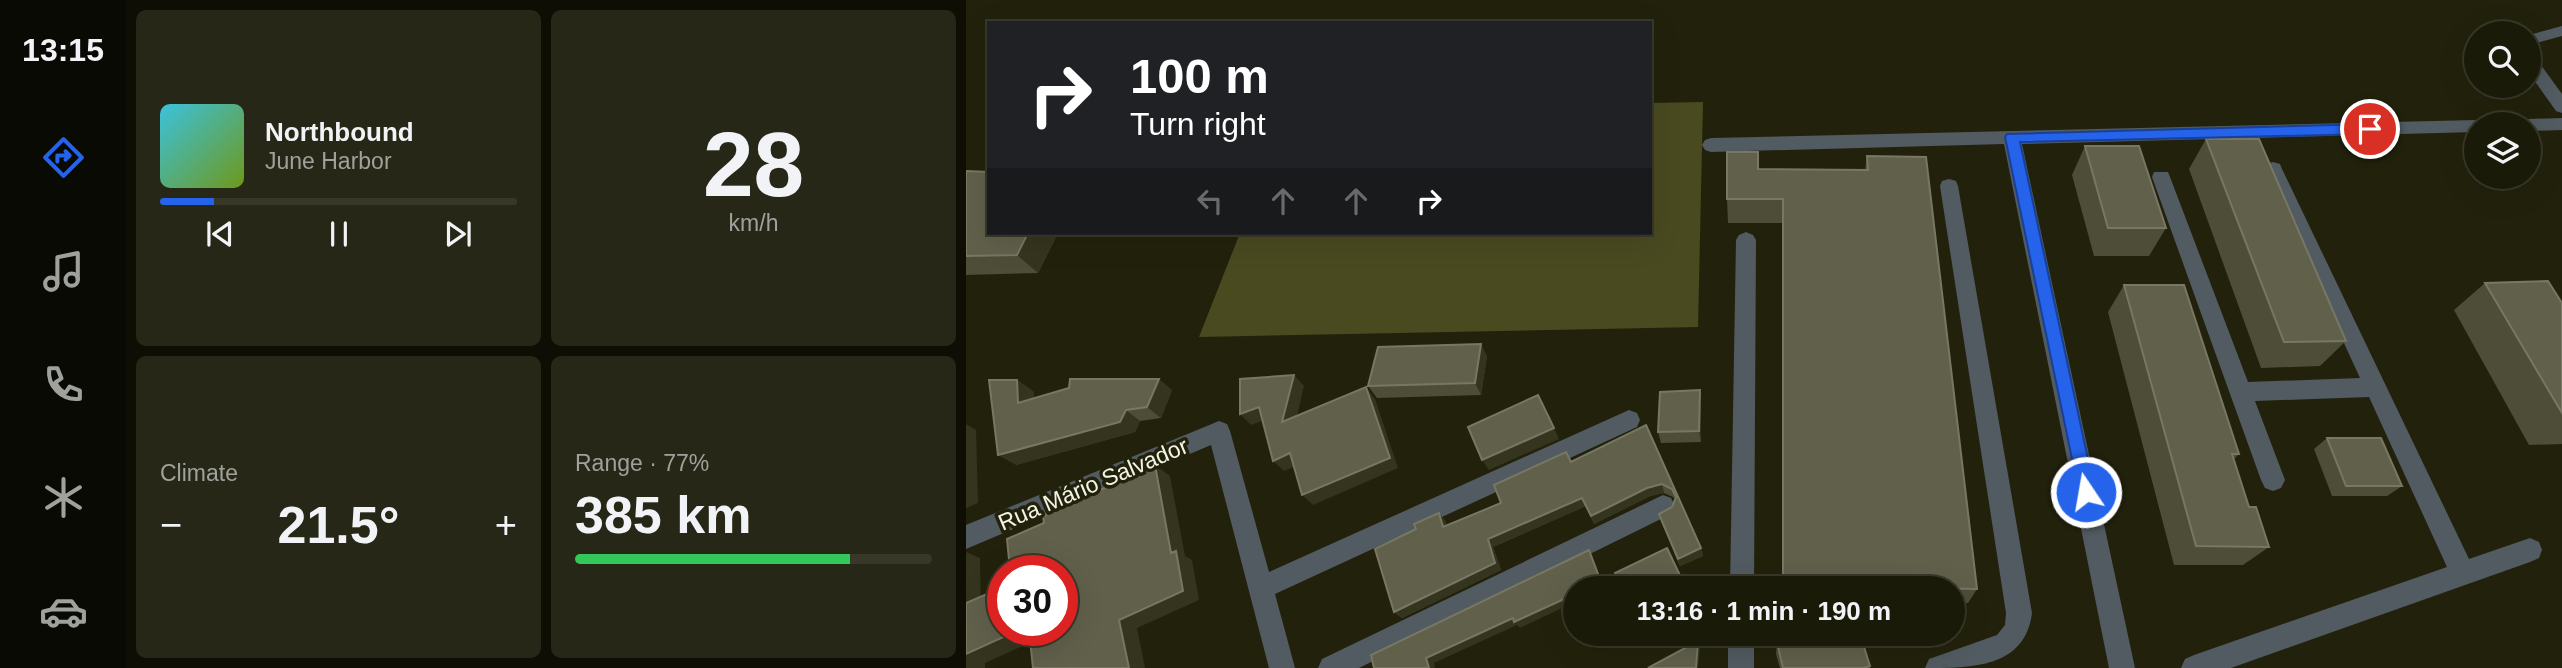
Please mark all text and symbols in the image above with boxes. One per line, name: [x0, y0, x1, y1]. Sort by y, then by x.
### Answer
map controls: [2464, 21, 2541, 189]
button: search: [2464, 21, 2541, 98]
text: 13:15: [22, 32, 104, 68]
icon: right: [1015, 49, 1106, 140]
text: 100 m: [1130, 49, 1269, 103]
pin: [2340, 99, 2400, 159]
text: Turn right: [1130, 106, 1266, 142]
icon: arrive: [2351, 110, 2389, 148]
button: layers: [2464, 112, 2541, 189]
text: 28: [703, 114, 804, 215]
text: Northbound: [265, 117, 414, 147]
icon: directions: [39, 133, 88, 182]
text: June Harbor: [265, 148, 392, 174]
icon: left: [1191, 182, 1229, 220]
icon: ahead: [1264, 182, 1302, 220]
icon: ahead: [1337, 182, 1375, 220]
icon: right: [1410, 182, 1448, 220]
text: km/h: [729, 210, 778, 236]
icon: previous: [201, 215, 239, 253]
icon: pause: [320, 215, 358, 253]
icon: next: [439, 215, 477, 253]
icon: music: [39, 247, 88, 296]
icon: phone: [39, 360, 88, 409]
street label: Rua Mário Salvador: [994, 432, 1192, 536]
text: Range · 77%: [575, 450, 709, 476]
position arrow: [2049, 455, 2123, 529]
text: Climate: [160, 460, 238, 486]
icon: climate: [39, 473, 88, 522]
text: 385 km: [575, 486, 751, 544]
text: 21.5°: [277, 496, 400, 554]
text: −: [160, 504, 182, 546]
text: +: [495, 504, 517, 546]
speed limit sign: 30: [987, 555, 1078, 646]
icon: car: [39, 587, 88, 636]
text: 13:16 · 1 min · 190 m: [1637, 596, 1891, 626]

